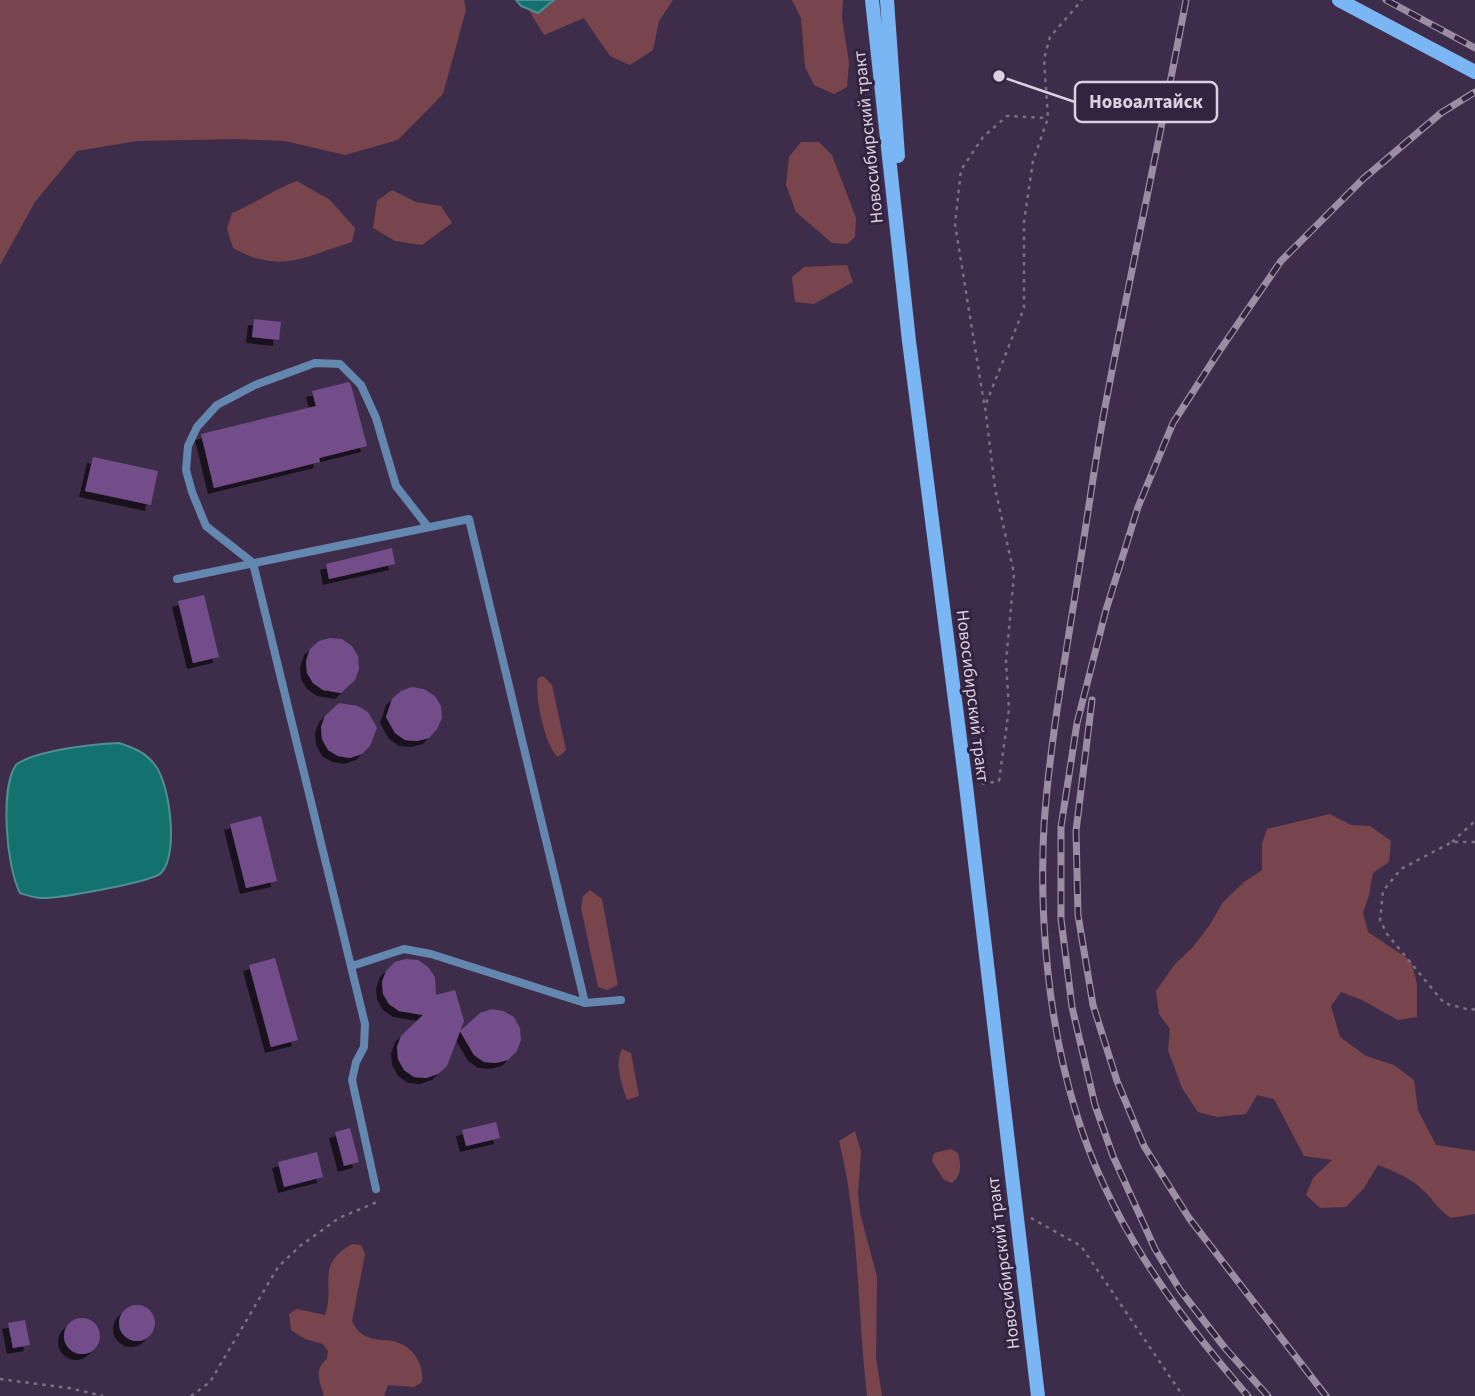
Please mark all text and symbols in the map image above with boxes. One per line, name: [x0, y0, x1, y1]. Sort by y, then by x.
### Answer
street label: Новосибирский тракт: [847, 49, 890, 225]
callout: Новоалтайск: [1075, 82, 1217, 122]
text: Новоалтайск: [1089, 89, 1204, 116]
street label: Новосибирский тракт: [950, 608, 995, 784]
street label: Новосибирский тракт: [981, 1175, 1026, 1351]

